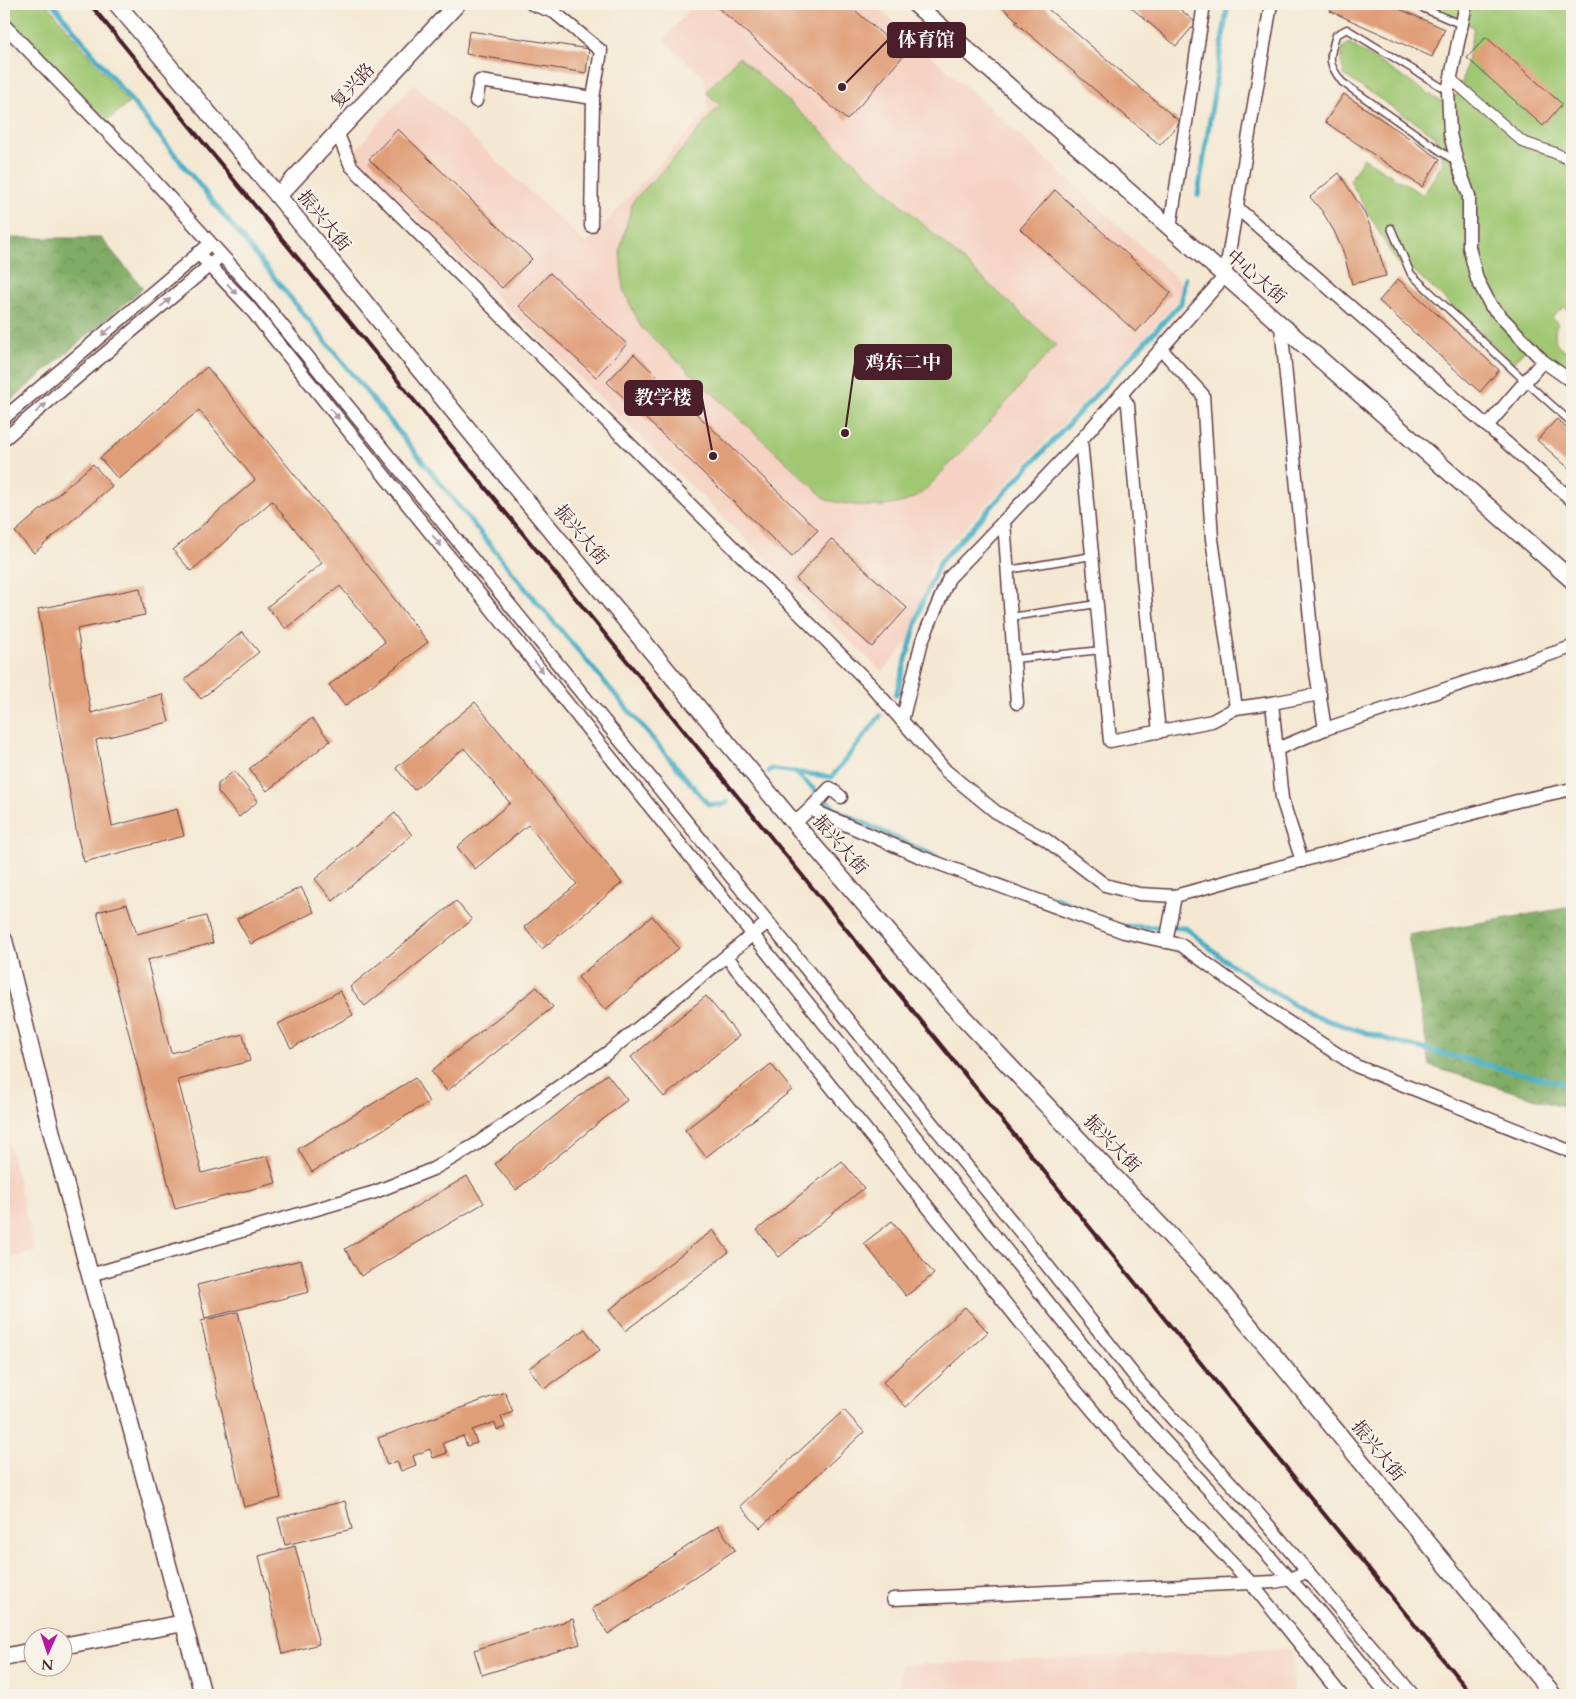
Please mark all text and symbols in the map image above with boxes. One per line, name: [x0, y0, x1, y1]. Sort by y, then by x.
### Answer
callout: 体育馆: [888, 23, 965, 57]
text: 体育馆: [897, 27, 955, 53]
street label: 复兴路: [325, 58, 381, 114]
street label: 振兴大街: [292, 185, 356, 257]
street label: 中心大街: [1221, 244, 1291, 310]
one-way arrow: [226, 282, 238, 294]
one-way arrow: [159, 298, 171, 309]
one-way arrow: [101, 325, 113, 336]
callout: 鸡东二中: [855, 345, 951, 379]
text: 鸡东二中: [865, 350, 941, 376]
callout: 教学楼: [625, 381, 702, 415]
text: 教学楼: [634, 385, 692, 411]
one-way arrow: [34, 402, 47, 413]
one-way arrow: [330, 407, 341, 420]
street label: 振兴大街: [548, 499, 614, 571]
one-way arrow: [432, 534, 443, 547]
one-way arrow: [533, 660, 544, 673]
street label: 振兴大街: [807, 810, 873, 880]
street label: 振兴大街: [1078, 1109, 1146, 1179]
street label: 振兴大街: [1346, 1415, 1410, 1487]
north arrow: [22, 1626, 72, 1676]
text: N: [41, 1655, 54, 1674]

